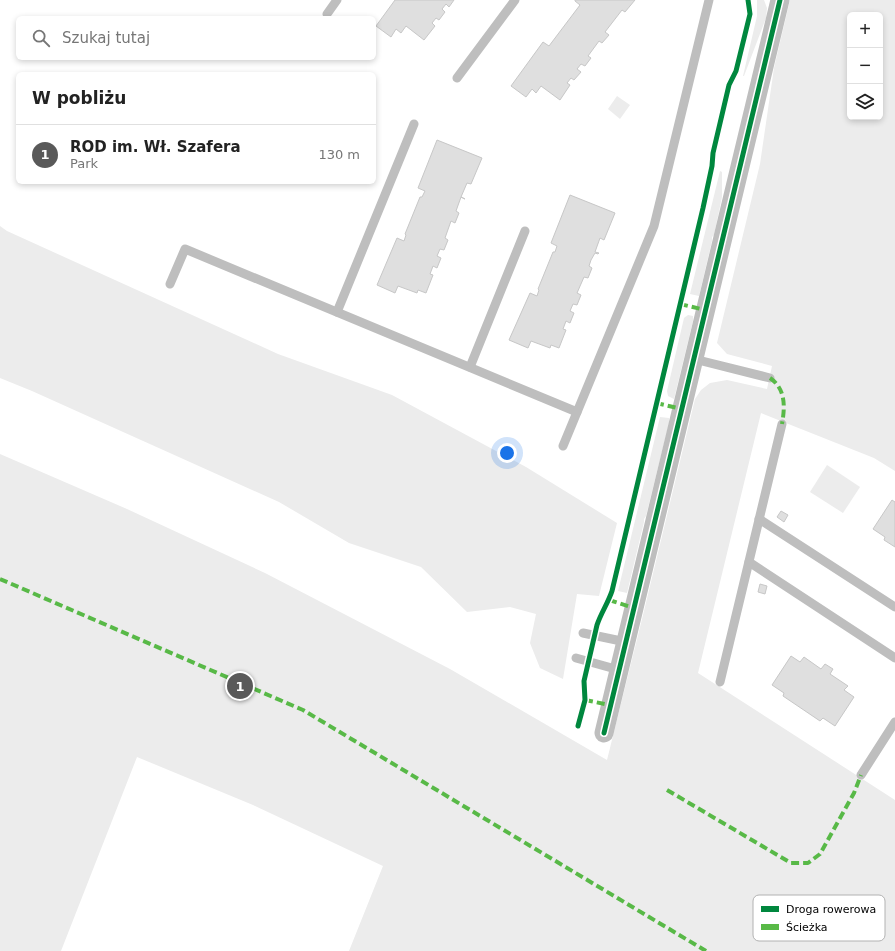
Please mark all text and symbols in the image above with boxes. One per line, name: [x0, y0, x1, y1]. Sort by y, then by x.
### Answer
map controls: [847, 12, 883, 120]
button: +: [847, 12, 883, 48]
search box: [16, 16, 376, 60]
icon: search: [30, 27, 52, 49]
text: Szukaj tutaj: [62, 29, 150, 47]
button: −: [847, 48, 883, 84]
button: layers: [847, 84, 883, 120]
text: W pobliżu: [32, 88, 126, 108]
text: ROD im. Wł. Szafera: [70, 138, 241, 156]
text: 1: [40, 147, 50, 162]
text: 130 m: [318, 147, 360, 162]
text: Park: [70, 156, 98, 171]
your location: [497, 443, 517, 463]
pin: 1: [227, 671, 253, 701]
legend: [753, 895, 885, 941]
text: Droga rowerowa: [786, 903, 876, 916]
text: Ścieżka: [786, 921, 828, 934]

